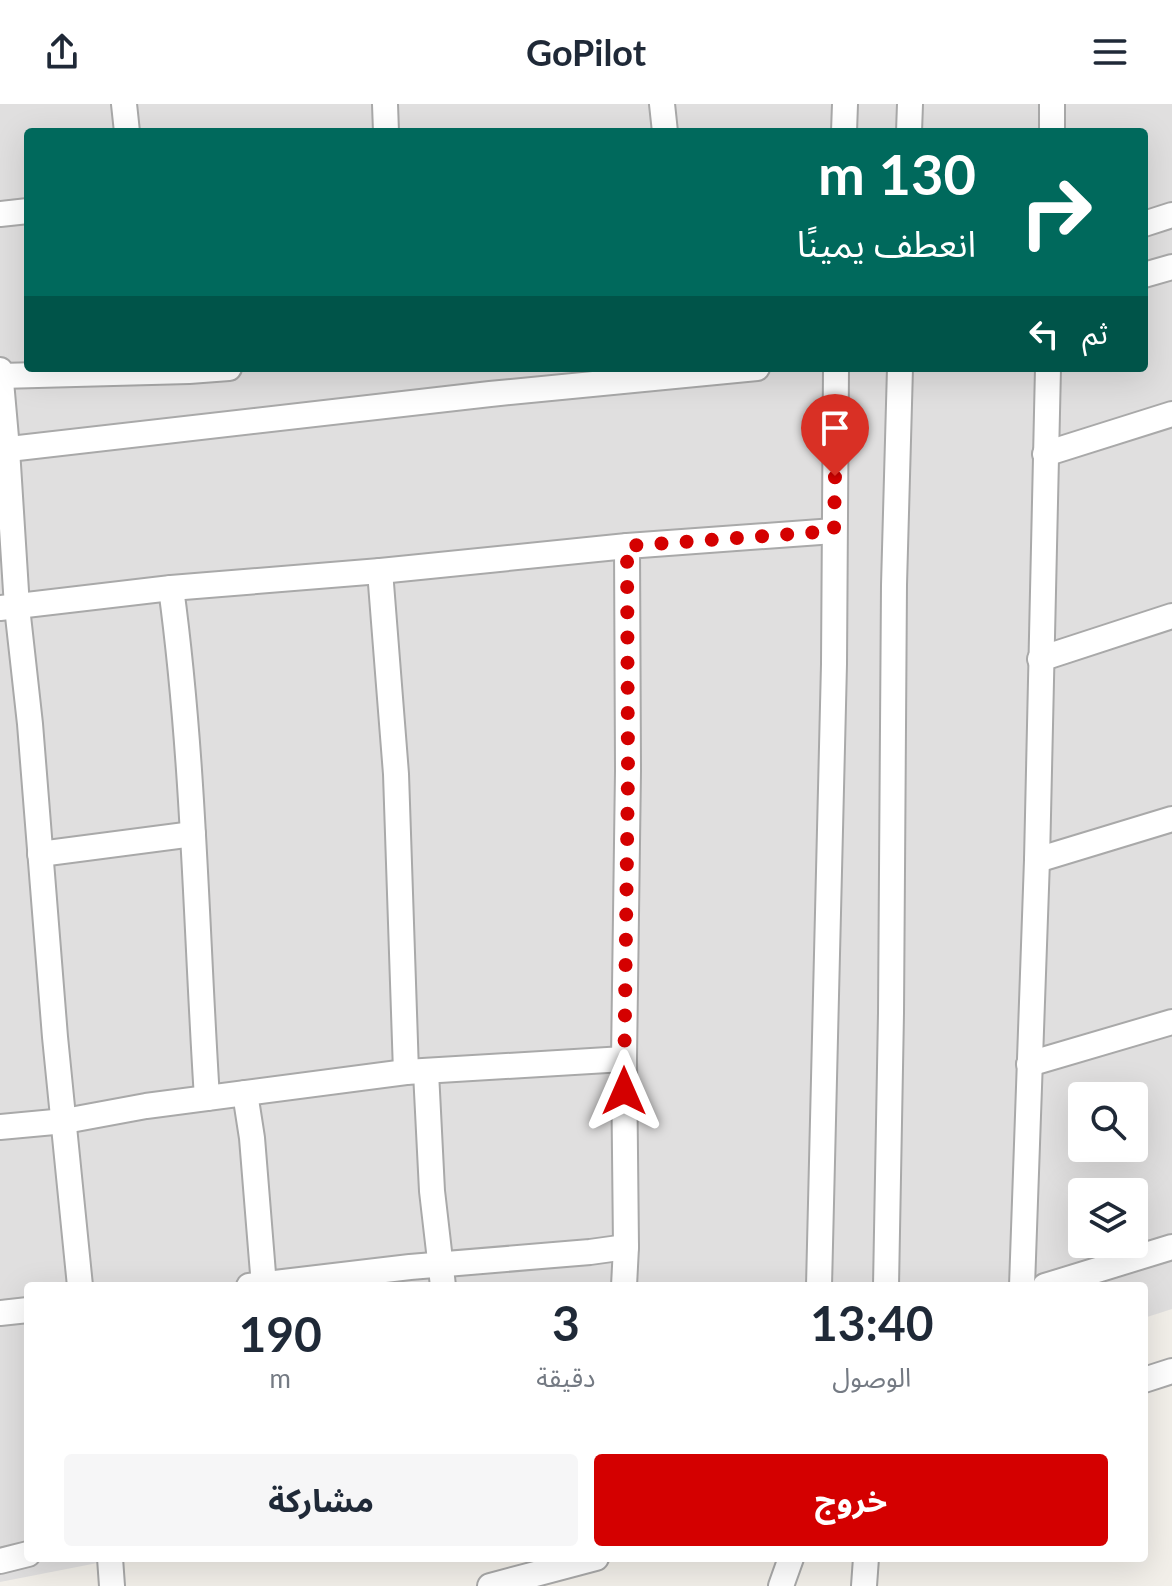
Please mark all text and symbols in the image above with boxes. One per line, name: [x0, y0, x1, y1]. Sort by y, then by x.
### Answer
icon: share: [40, 30, 84, 74]
text: GoPilot: [526, 30, 646, 74]
icon: menu: [1088, 30, 1132, 74]
text: 130 m: [818, 140, 976, 207]
icon: right: [1004, 160, 1108, 264]
text: انعطف يمينًا: [797, 221, 976, 265]
icon: left: [1022, 312, 1066, 356]
text: ثم: [1082, 314, 1108, 350]
pin: [801, 394, 869, 476]
icon: arrive: [813, 406, 857, 450]
position arrow: [582, 1049, 666, 1133]
map controls: [1068, 1082, 1148, 1258]
button: search: [1068, 1082, 1148, 1162]
button: layers: [1068, 1178, 1148, 1258]
text: 3: [552, 1294, 580, 1351]
text: 13:40: [810, 1294, 934, 1351]
text: 190: [238, 1305, 322, 1362]
text: دقيقة: [536, 1361, 596, 1393]
text: الوصول: [832, 1361, 911, 1393]
text: m: [269, 1362, 291, 1394]
button: مشاركة: [64, 1454, 578, 1546]
button: خروج: [594, 1454, 1108, 1546]

